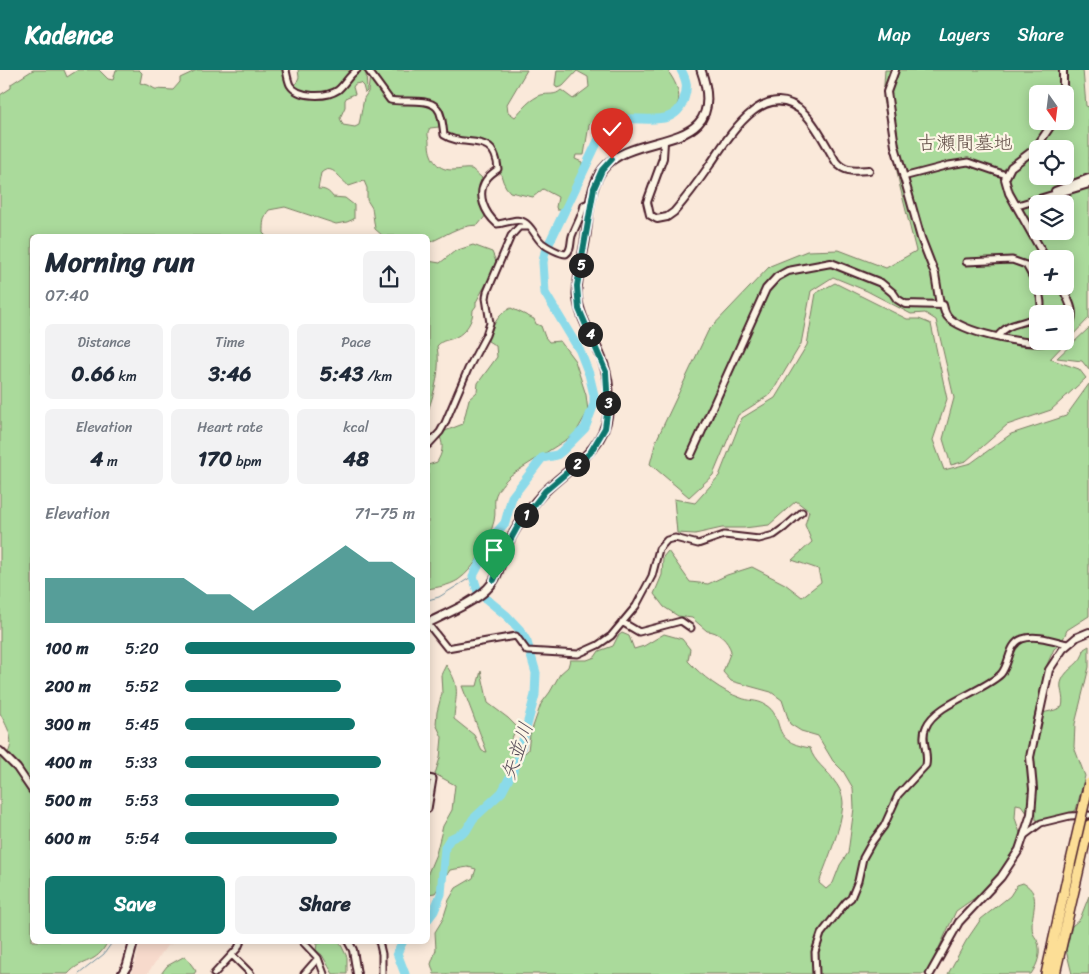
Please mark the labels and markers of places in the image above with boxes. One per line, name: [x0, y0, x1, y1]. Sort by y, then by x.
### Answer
pin: [591, 108, 633, 159]
pin: 5: [568, 252, 594, 278]
pin: 4: [578, 322, 602, 346]
pin: 3: [596, 390, 620, 416]
pin: 2: [564, 452, 590, 476]
pin: 1: [514, 502, 538, 528]
pin: [473, 529, 515, 580]

